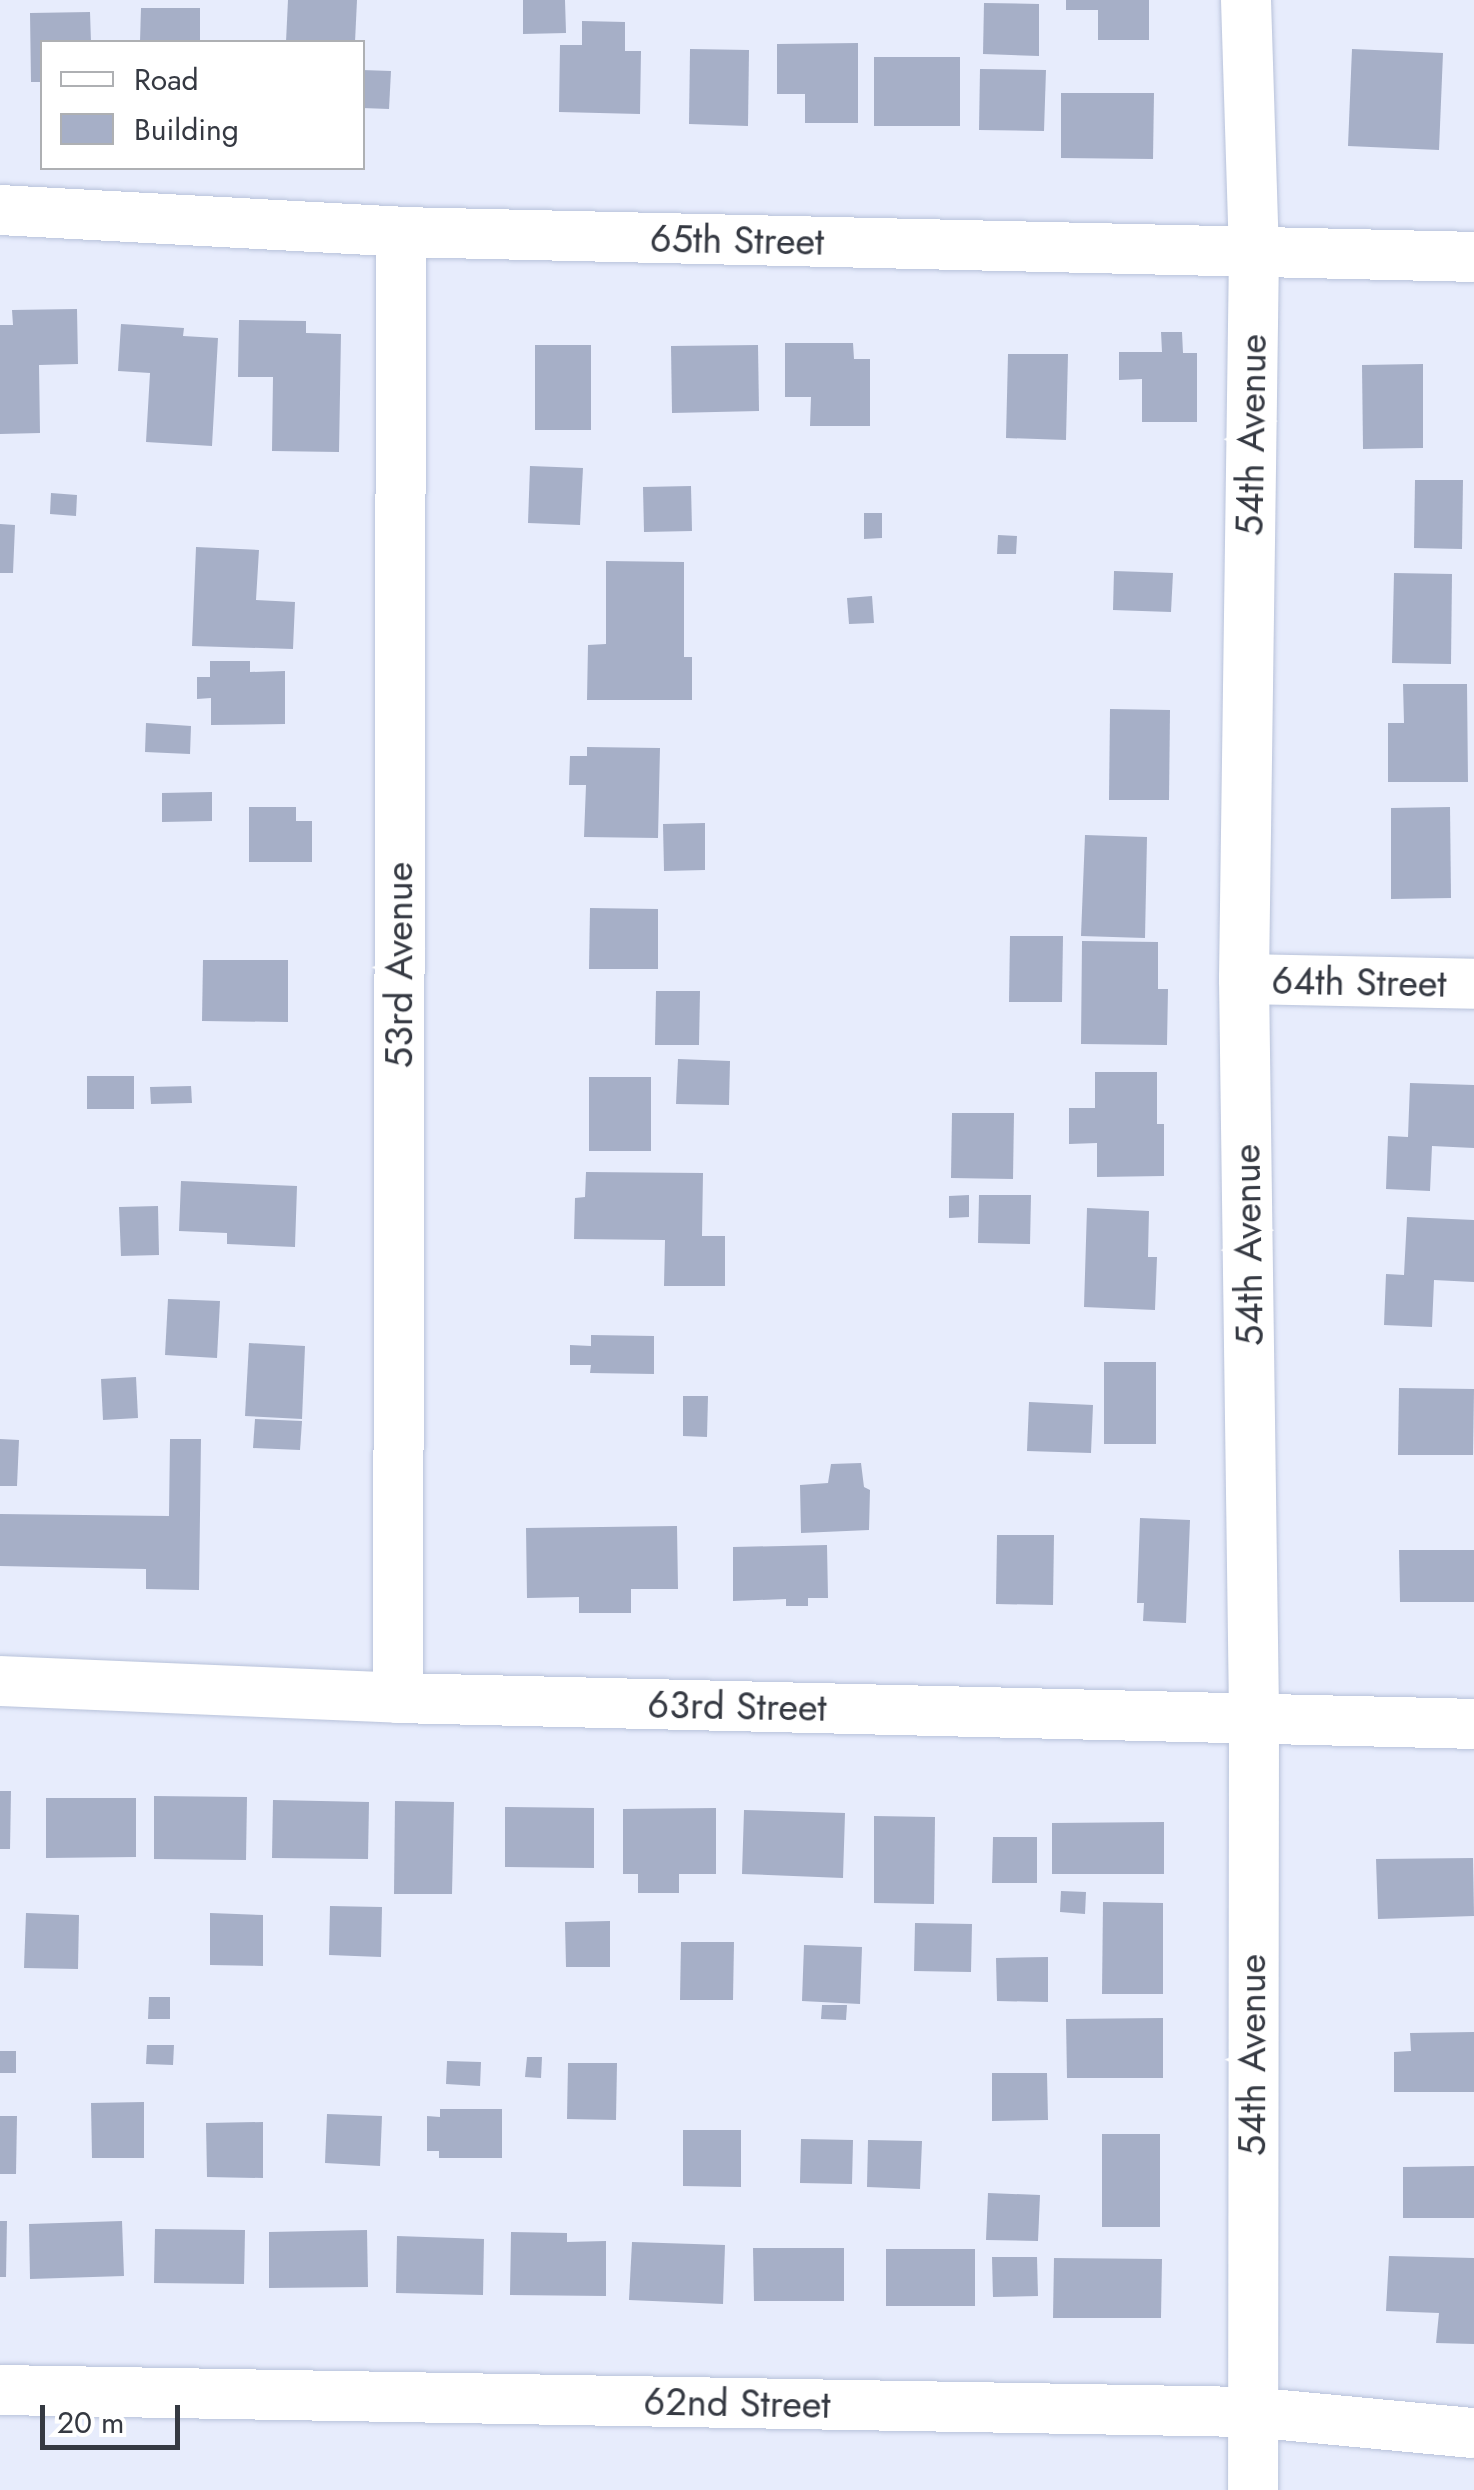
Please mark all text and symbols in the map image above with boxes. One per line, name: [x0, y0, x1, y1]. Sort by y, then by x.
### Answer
legend: [40, 40, 365, 170]
text: Road: [134, 58, 199, 101]
text: Building: [134, 108, 239, 151]
street label: 65th Street: [649, 216, 825, 264]
street label: 54th Avenue: [1226, 333, 1276, 537]
street label: 53rd Avenue: [376, 862, 422, 1068]
street label: 64th Street: [1271, 958, 1447, 1006]
street label: 54th Avenue: [1223, 1143, 1273, 1347]
street label: 63rd Street: [647, 1682, 827, 1730]
street label: 54th Avenue: [1229, 1954, 1275, 2156]
street label: 62nd Street: [643, 2379, 831, 2427]
scale bar: [45, 2385, 185, 2447]
text: 20 m: [57, 2401, 124, 2444]

